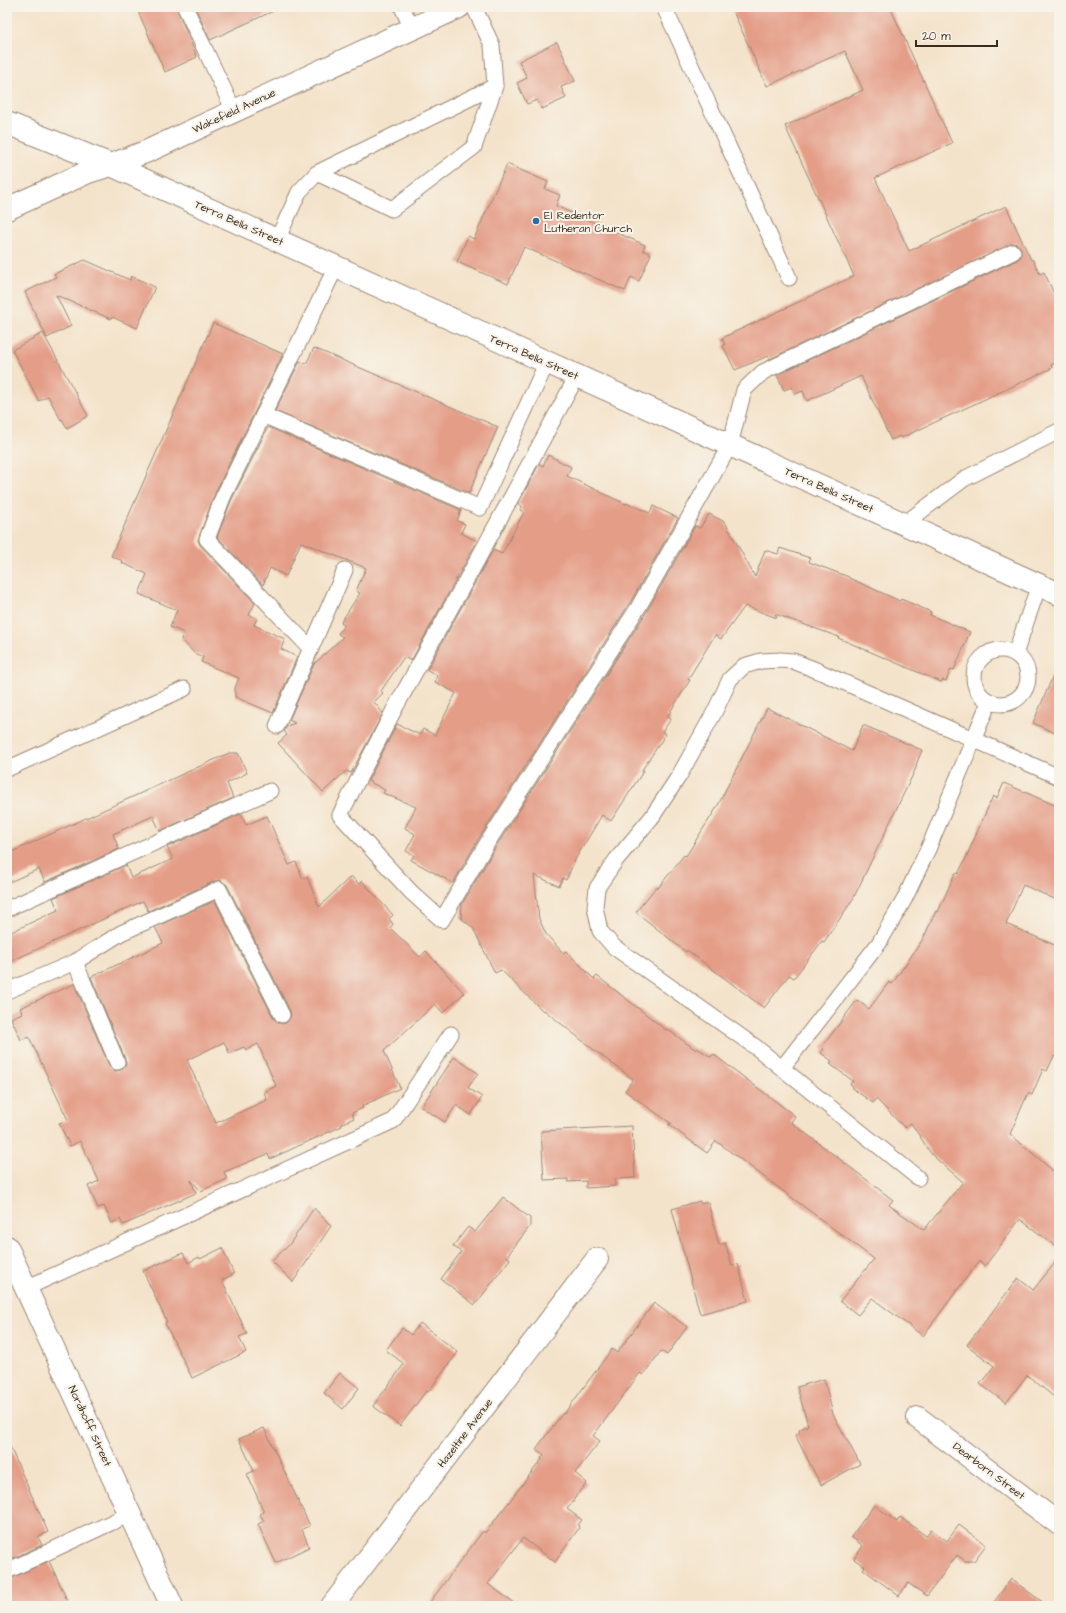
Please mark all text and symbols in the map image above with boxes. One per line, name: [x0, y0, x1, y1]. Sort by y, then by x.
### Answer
scale bar: [916, 22, 997, 48]
text: 20 m: [922, 28, 951, 45]
street label: Wakefield Avenue: [190, 85, 278, 137]
street label: Terra Bella Street: [192, 197, 286, 250]
place label: El Redentor Lutheran Church: [544, 208, 632, 236]
marker: El Redentor Lutheran Church: [531, 216, 541, 226]
street label: Terra Bella Street: [487, 331, 581, 384]
street label: Terra Bella Street: [782, 464, 876, 517]
street label: Nordhoff Street: [65, 1383, 116, 1469]
street label: Hazeltine Avenue: [434, 1395, 496, 1471]
street label: Dearborn Street: [950, 1439, 1029, 1504]

